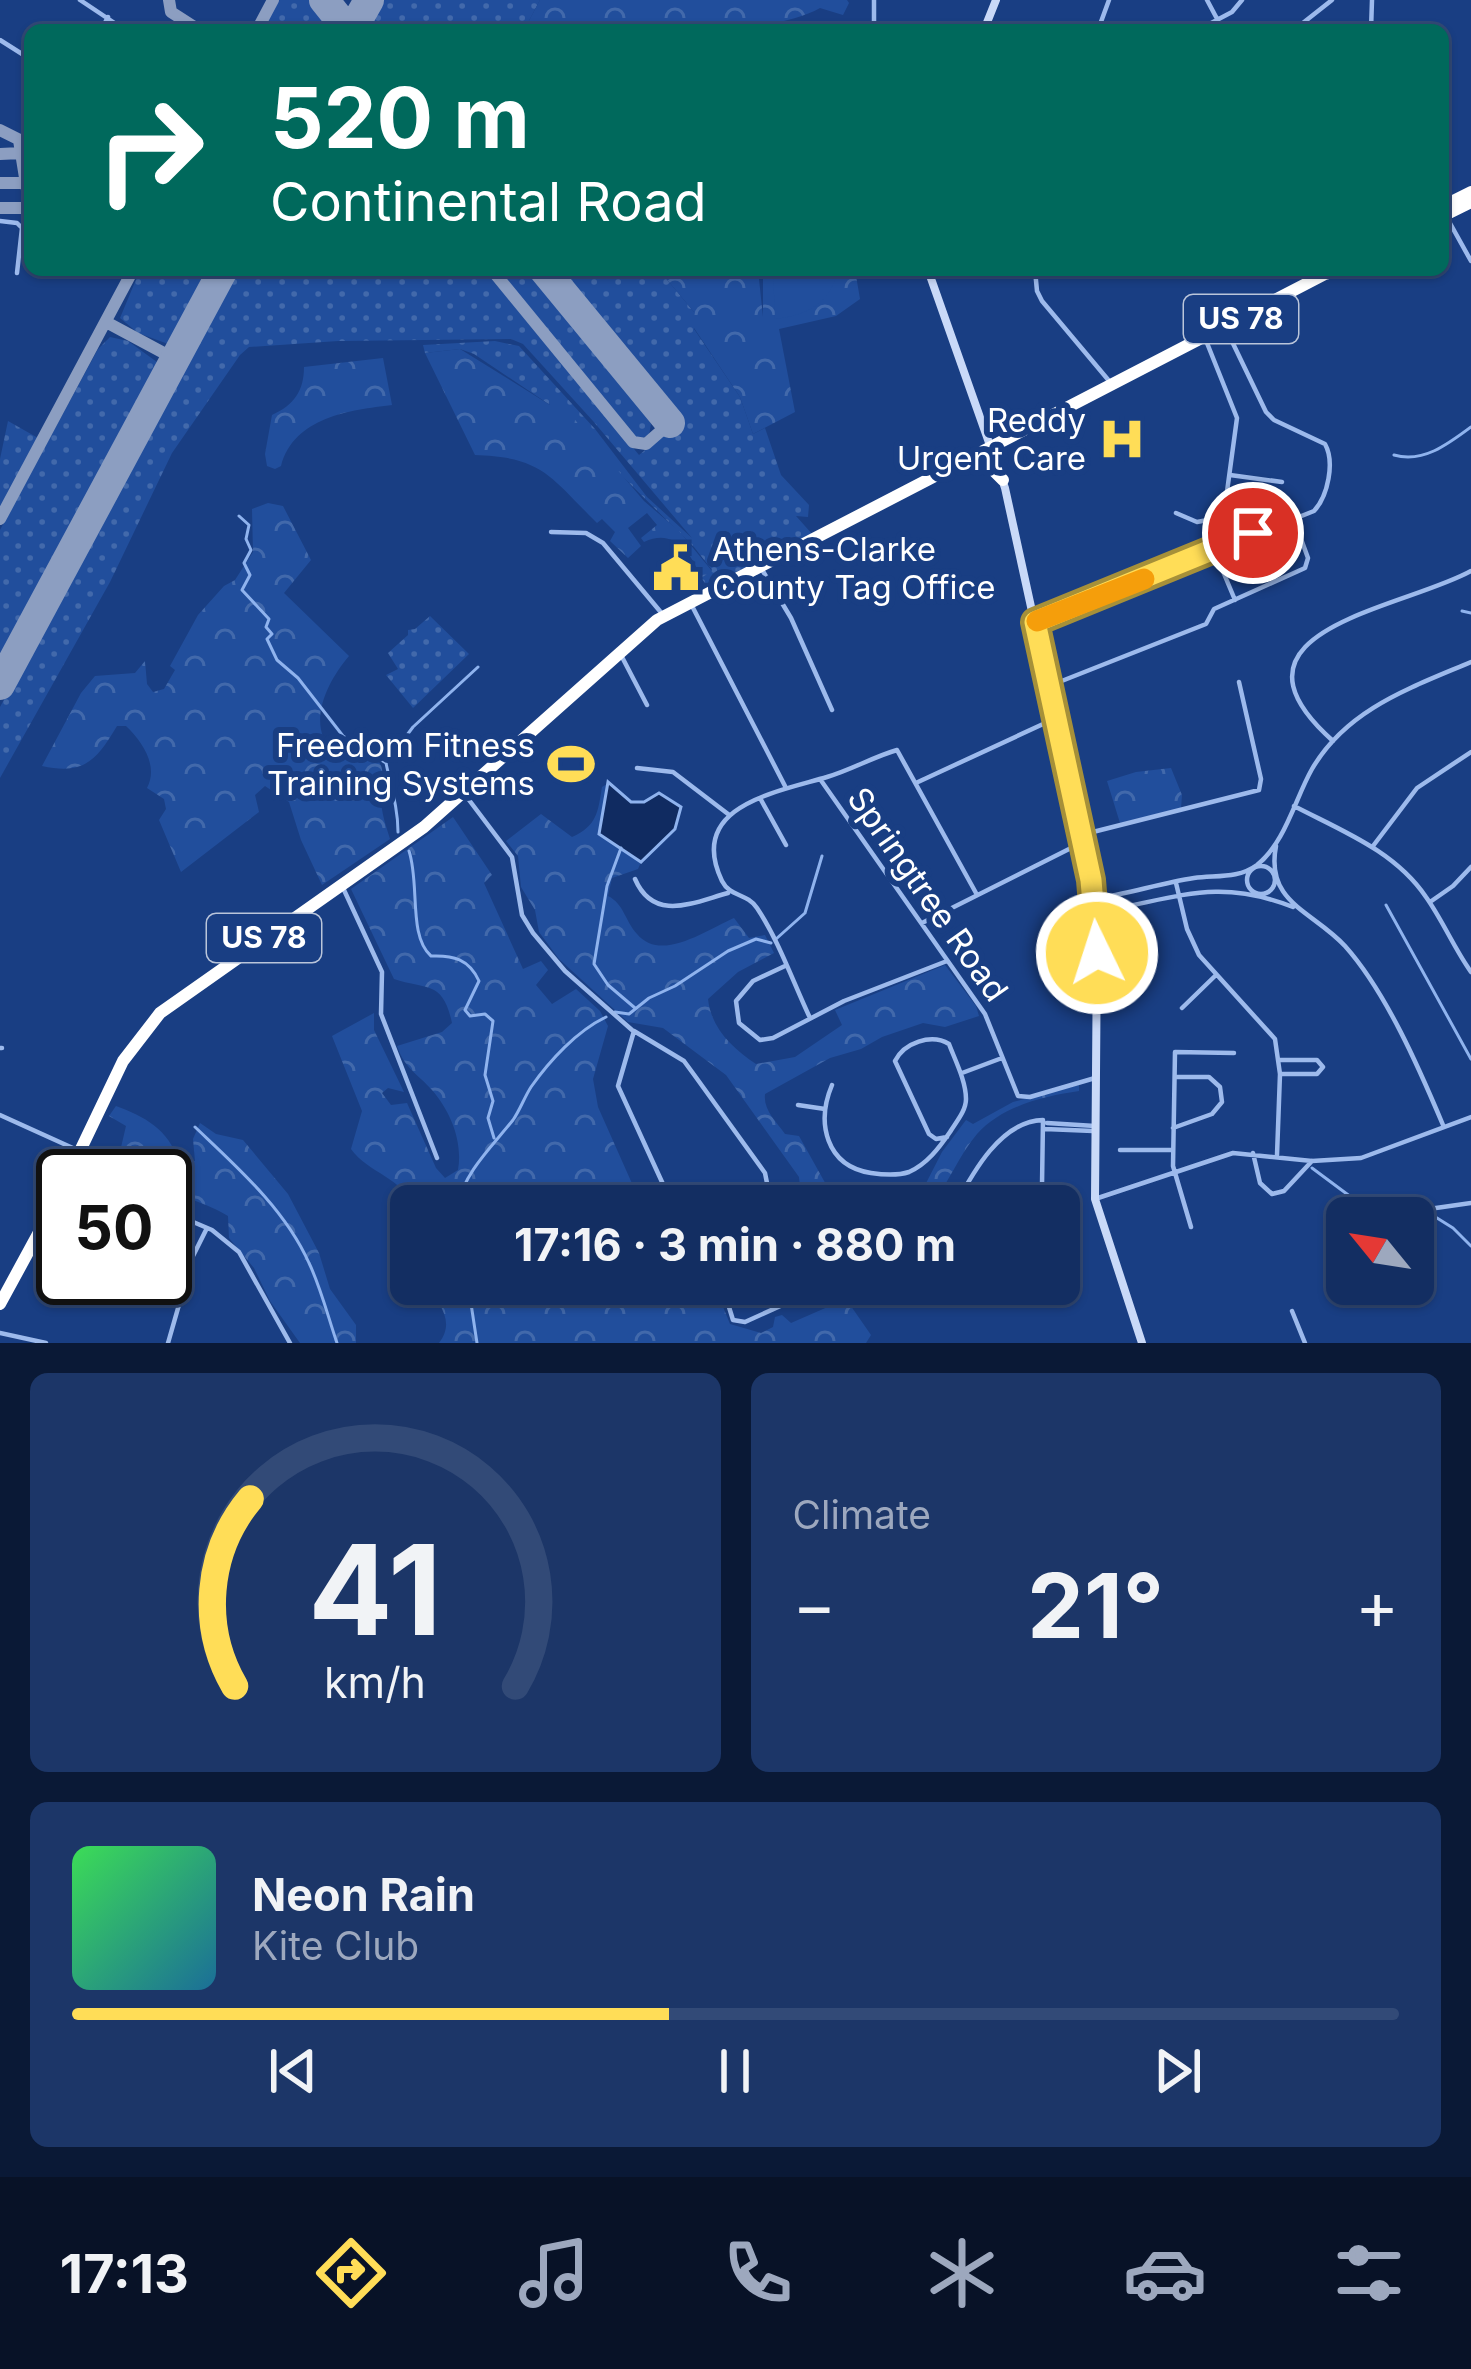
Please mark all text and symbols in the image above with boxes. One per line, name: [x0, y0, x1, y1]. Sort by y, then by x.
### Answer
text: 520 m: [270, 67, 530, 168]
icon: right: [72, 72, 228, 228]
text: Continental Road: [270, 169, 707, 234]
road number: US 78: [1184, 295, 1298, 343]
place label: Reddy Urgent Care: [897, 400, 1086, 478]
hospital icon: Reddy Urgent Care: [1097, 414, 1147, 464]
pin: [1202, 482, 1304, 584]
icon: arrive: [1220, 500, 1286, 566]
place label: Athens-Clarke County Tag Office: [712, 529, 996, 607]
public building icon: Athens-Clarke County Tag Office: [651, 543, 701, 593]
place label: Freedom Fitness Training Systems: [267, 725, 535, 803]
sports icon: Freedom Fitness Training Systems: [546, 739, 596, 789]
street label: Springtree Road: [839, 779, 1017, 1009]
position arrow: [1034, 890, 1160, 1016]
road number: US 78: [207, 914, 321, 962]
speed limit sign: 50: [36, 1149, 192, 1305]
north arrow: [1326, 1197, 1434, 1305]
map controls: [1326, 1197, 1434, 1305]
text: 17:16 · 3 min · 880 m: [514, 1217, 956, 1272]
text: Climate: [793, 1491, 931, 1538]
text: 41: [309, 1514, 442, 1665]
text: 21°: [1027, 1551, 1164, 1660]
text: −: [793, 1565, 836, 1645]
text: +: [1355, 1565, 1399, 1645]
text: km/h: [324, 1655, 426, 1707]
text: Neon Rain: [252, 1867, 475, 1922]
text: Kite Club: [252, 1922, 419, 1969]
icon: previous: [260, 2038, 326, 2104]
icon: pause: [702, 2038, 768, 2104]
icon: next: [1145, 2038, 1211, 2104]
icon: directions: [309, 2231, 393, 2315]
icon: music: [512, 2231, 596, 2315]
icon: phone: [716, 2231, 800, 2315]
icon: climate: [920, 2231, 1004, 2315]
icon: car: [1123, 2231, 1207, 2315]
icon: filters: [1327, 2231, 1411, 2315]
text: 17:13: [60, 2241, 189, 2306]

